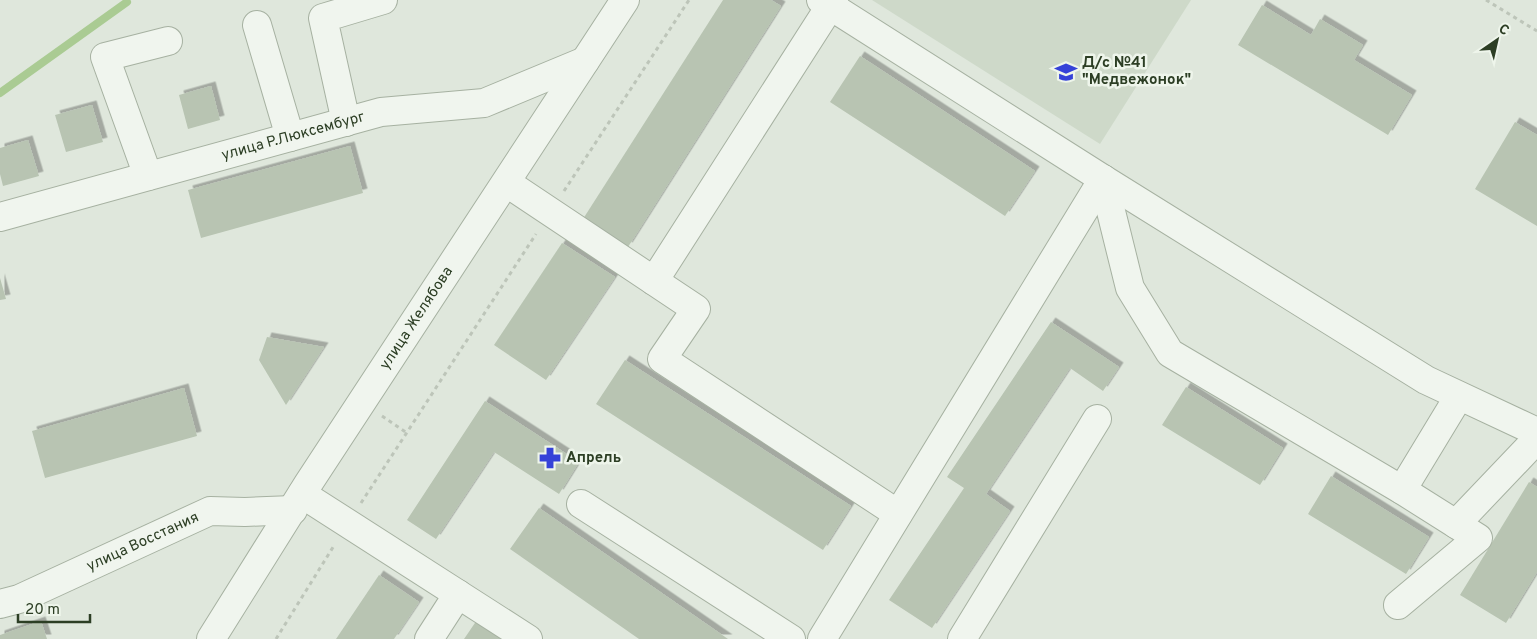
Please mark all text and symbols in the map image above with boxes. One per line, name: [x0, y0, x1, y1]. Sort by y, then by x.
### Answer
north arrow: [1472, 15, 1522, 65]
text: С: [1495, 21, 1512, 40]
place label: Д/с №41 "Медвежонок": [1082, 54, 1191, 90]
school or university icon: Д/с №41 "Медвежонок": [1053, 59, 1079, 85]
street label: улица Р.Люксембург: [219, 107, 367, 165]
street label: улица Желябова: [376, 263, 457, 374]
pharmacy icon: Апрель: [537, 445, 563, 471]
place label: Апрель: [566, 449, 621, 468]
street label: улица Восстания: [84, 508, 202, 576]
scale bar: [18, 592, 90, 624]
text: 20 m: [25, 601, 60, 620]

